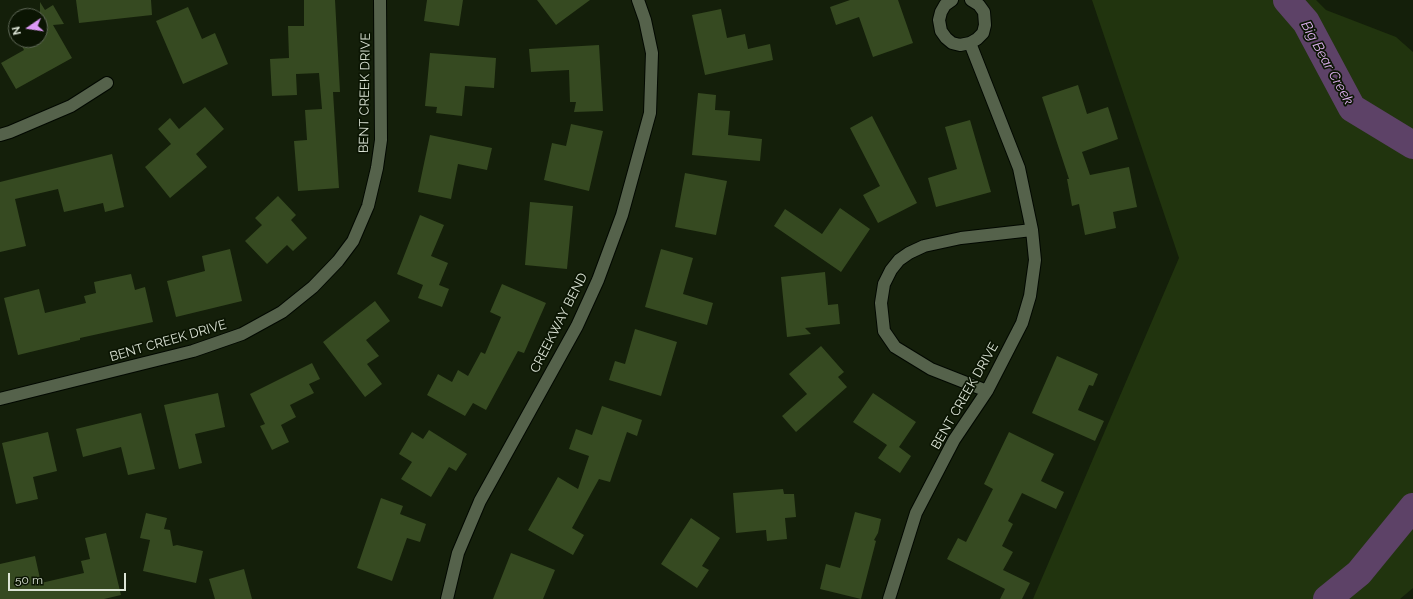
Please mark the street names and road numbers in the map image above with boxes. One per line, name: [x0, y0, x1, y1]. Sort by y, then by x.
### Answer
street label: BENT CREEK DRIVE: [356, 33, 374, 153]
street label: CREEKWAY BEND: [527, 271, 591, 375]
street label: BENT CREEK DRIVE: [108, 317, 228, 365]
street label: BENT CREEK DRIVE: [928, 340, 1002, 452]

